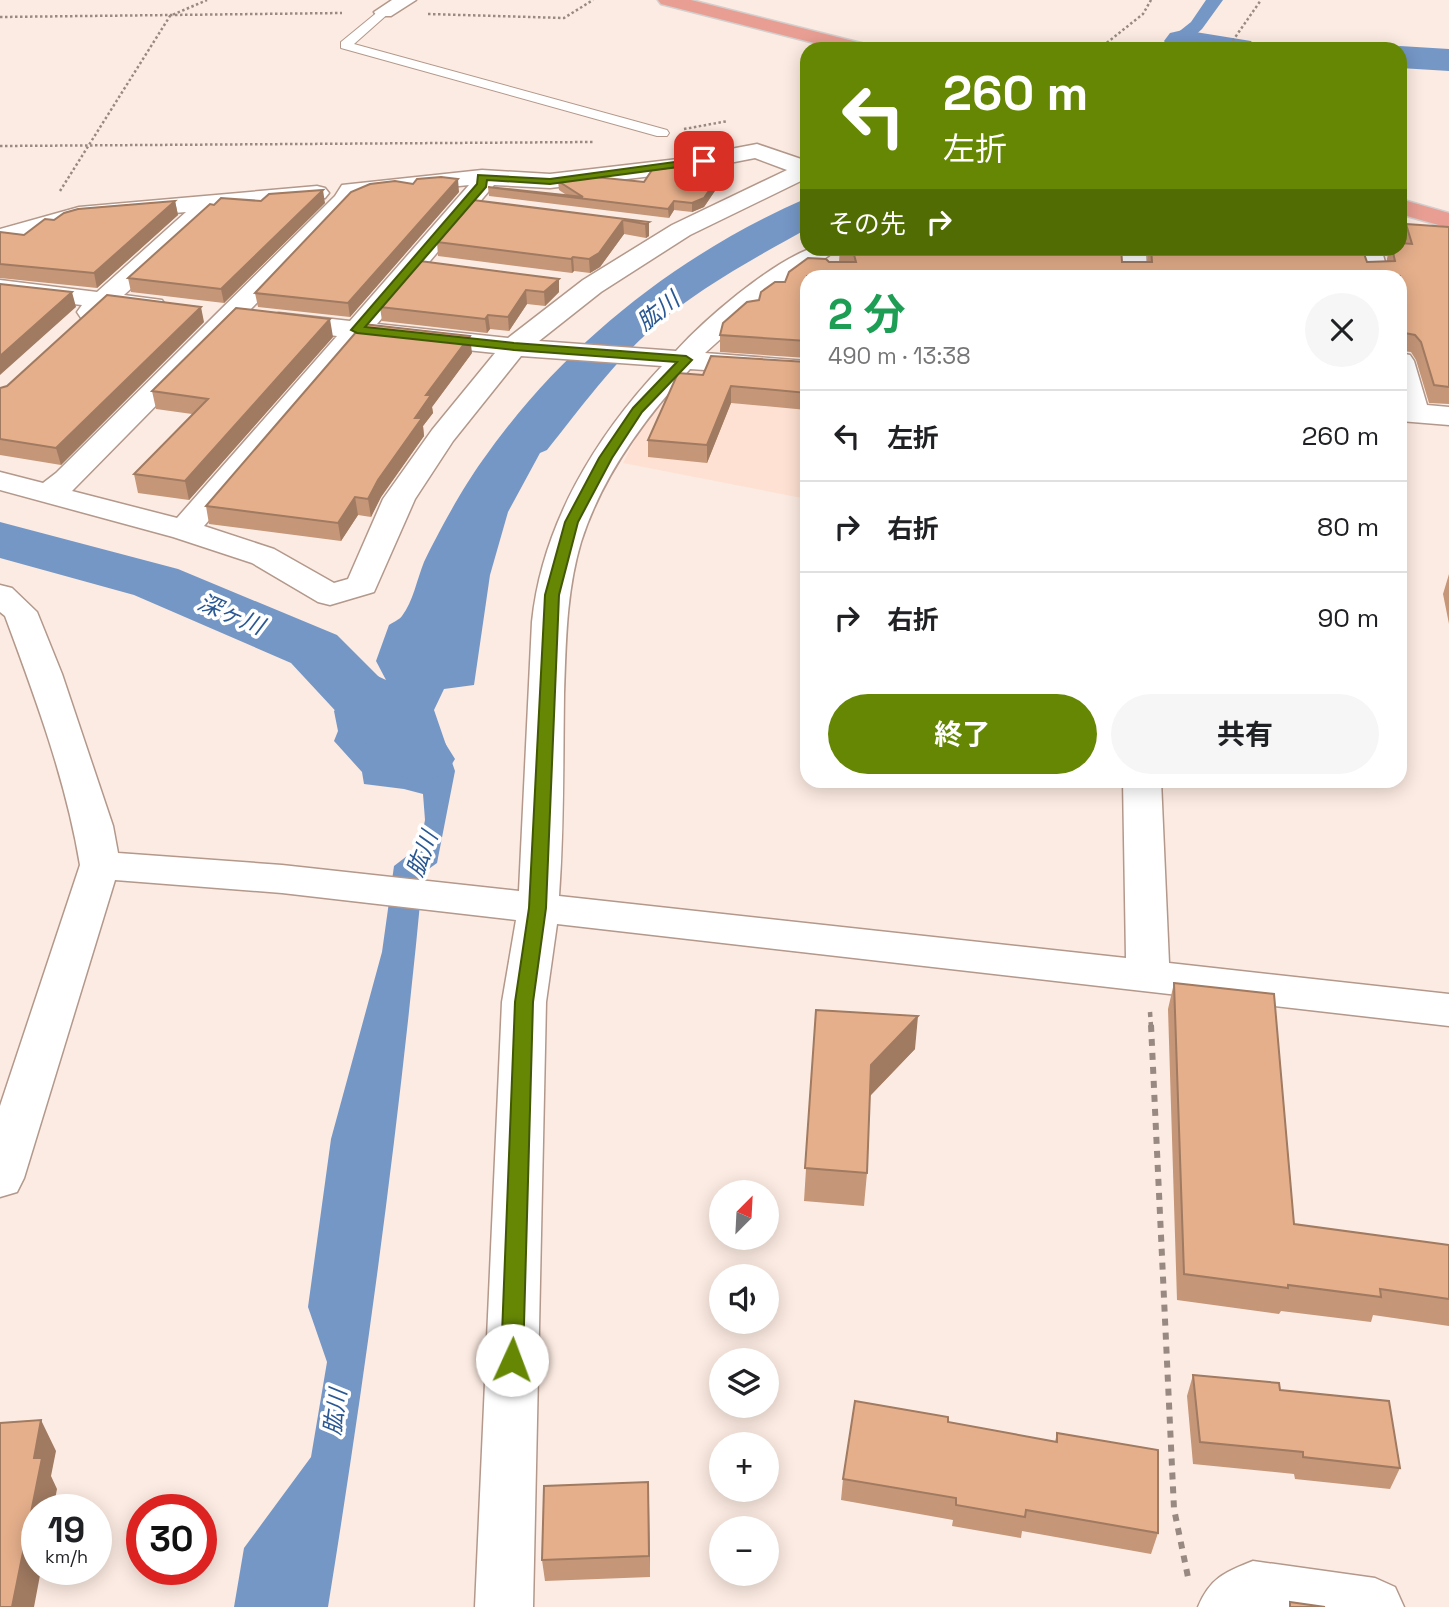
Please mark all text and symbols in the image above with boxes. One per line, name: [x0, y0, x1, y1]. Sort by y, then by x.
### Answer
text: 260 m: [943, 62, 1088, 124]
icon: left: [828, 70, 919, 161]
text: 左折: [943, 129, 1007, 169]
pin: [674, 131, 734, 191]
icon: arrive: [685, 142, 723, 180]
icon: right: [920, 203, 958, 241]
text: その先: [828, 207, 906, 241]
water label: 肱川: [631, 283, 688, 337]
text: 2 分: [828, 288, 906, 341]
button: close: [1305, 293, 1379, 367]
text: 490 m · 13:38: [828, 341, 971, 371]
icon: left: [828, 417, 866, 455]
text: 260 m: [1302, 419, 1379, 453]
text: 左折: [887, 421, 939, 455]
icon: right: [828, 508, 866, 546]
text: 80 m: [1317, 510, 1379, 544]
text: 右折: [887, 512, 939, 546]
water label: 深ヶ川: [193, 587, 271, 642]
icon: right: [828, 599, 866, 637]
text: 90 m: [1317, 601, 1379, 635]
text: 右折: [887, 603, 939, 637]
button: 終了: [828, 694, 1097, 774]
button: 共有: [1111, 694, 1379, 774]
water label: 肱川: [400, 824, 445, 881]
north arrow: [709, 1180, 779, 1250]
map controls: [709, 1180, 779, 1586]
button: sound: [709, 1264, 779, 1334]
position arrow: [475, 1323, 549, 1397]
button: layers: [709, 1348, 779, 1418]
water label: 肱川: [317, 1384, 353, 1437]
button: +: [709, 1432, 779, 1502]
speed limit sign: 30: [126, 1494, 217, 1585]
text: 19: [48, 1508, 85, 1552]
button: −: [709, 1516, 779, 1586]
text: km/h: [45, 1545, 88, 1568]

